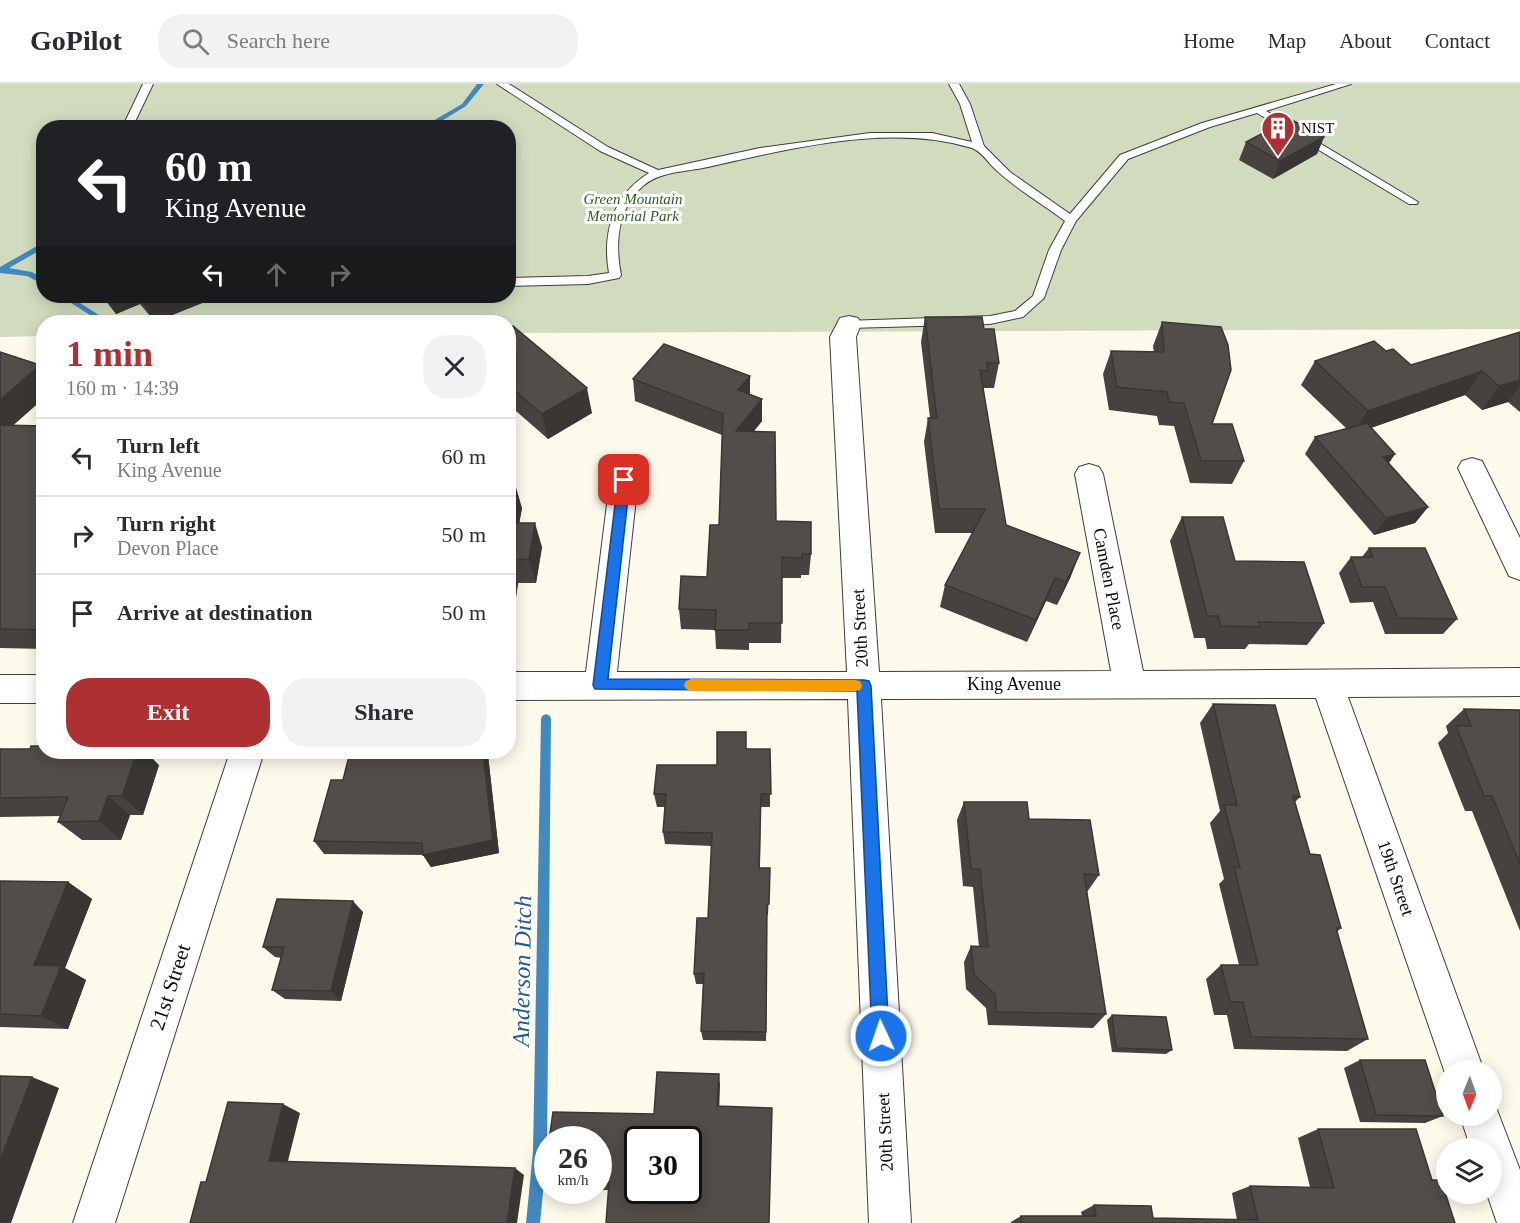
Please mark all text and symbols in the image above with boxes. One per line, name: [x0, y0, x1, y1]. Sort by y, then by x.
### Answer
search box: [158, 14, 578, 68]
text: GoPilot: [30, 25, 122, 56]
icon: search: [179, 25, 212, 58]
text: Search here: [227, 28, 330, 53]
text: Home: [1183, 29, 1235, 53]
text: Map: [1268, 29, 1306, 53]
text: About: [1339, 29, 1392, 53]
text: Contact: [1425, 29, 1490, 53]
building icon: NIST: [1260, 110, 1296, 157]
place label: NIST: [1301, 120, 1334, 136]
icon: left: [66, 144, 144, 222]
text: 60 m: [165, 144, 253, 190]
park label: Green Mountain Memorial Park: [583, 191, 683, 224]
text: King Avenue: [165, 193, 306, 223]
icon: left: [197, 258, 230, 291]
icon: ahead: [260, 258, 293, 291]
icon: right: [323, 258, 356, 291]
text: 1 min: [66, 334, 153, 374]
button: close: [423, 335, 486, 398]
text: 160 m · 14:39: [66, 377, 179, 399]
text: Turn left: [117, 433, 200, 458]
icon: left: [66, 441, 99, 474]
text: 60 m: [441, 444, 486, 469]
pin: [598, 454, 649, 505]
text: King Avenue: [117, 459, 222, 481]
icon: arrive: [607, 463, 640, 496]
text: Turn right: [117, 511, 216, 536]
icon: right: [66, 519, 99, 552]
text: 50 m: [441, 522, 486, 547]
street label: Camden Place: [1089, 526, 1129, 632]
text: Devon Place: [117, 537, 219, 559]
street label: 20th Street: [848, 588, 872, 668]
icon: arrive: [66, 597, 99, 630]
text: Arrive at destination: [117, 600, 313, 625]
text: 50 m: [441, 600, 486, 625]
street label: King Avenue: [967, 674, 1061, 694]
button: Exit: [66, 678, 270, 747]
button: Share: [282, 678, 486, 747]
street label: 19th Street: [1374, 838, 1418, 918]
water label: Anderson Ditch: [508, 895, 536, 1049]
street label: 21st Street: [145, 941, 195, 1033]
position arrow: [849, 1004, 913, 1068]
north arrow: [1436, 1060, 1502, 1126]
map controls: [1436, 1060, 1502, 1204]
street label: 20th Street: [873, 1092, 897, 1172]
speed limit sign: 30: [624, 1126, 702, 1204]
button: layers: [1436, 1138, 1502, 1204]
text: 26: [558, 1141, 588, 1174]
text: km/h: [558, 1172, 588, 1188]

